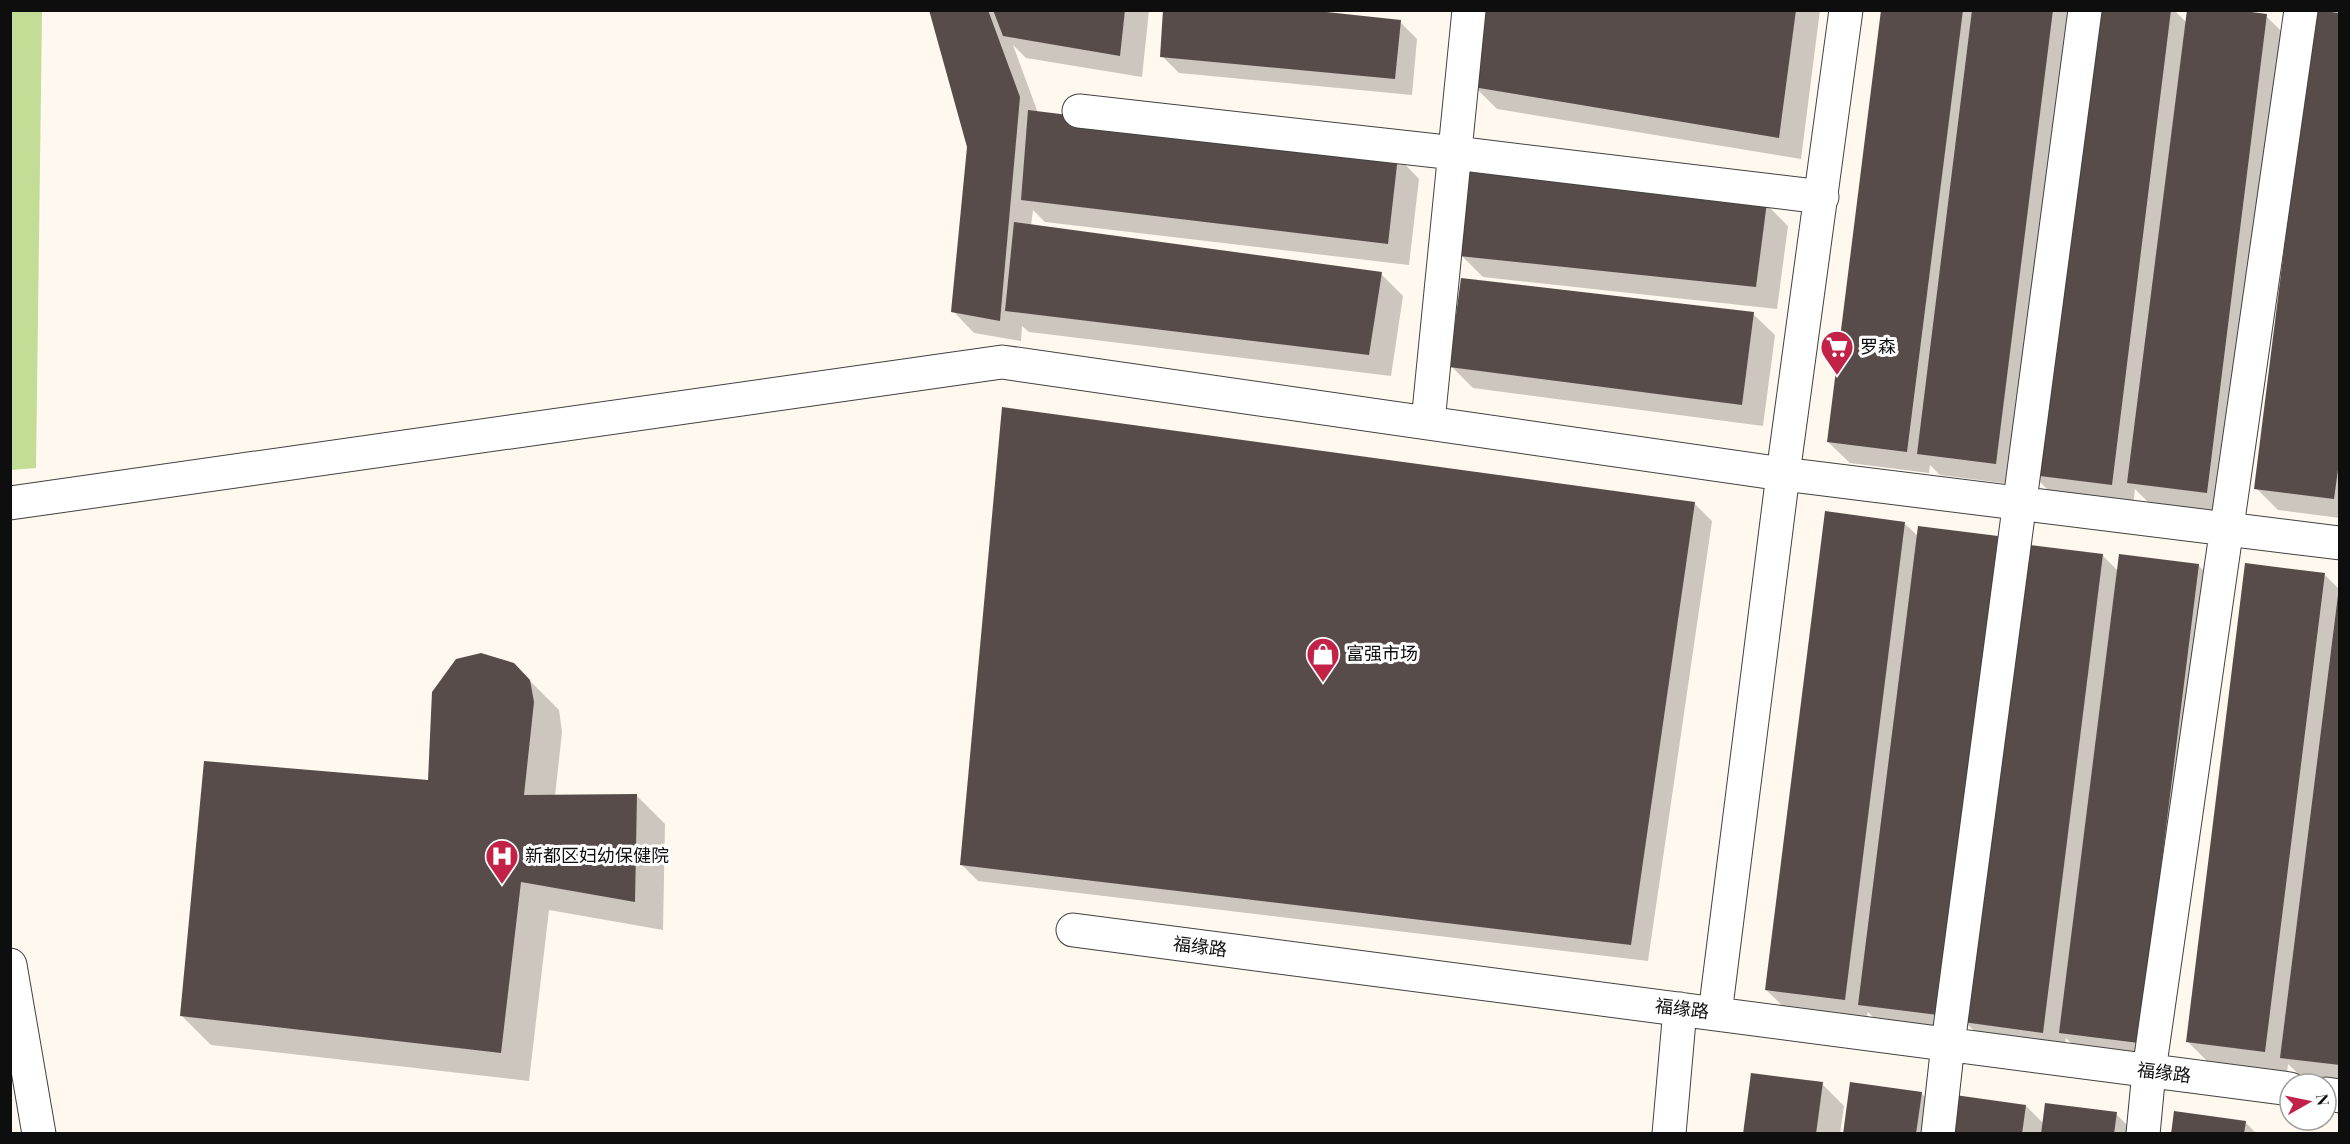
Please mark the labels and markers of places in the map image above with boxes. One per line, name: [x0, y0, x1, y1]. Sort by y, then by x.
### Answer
supermarket icon: 罗森: [1819, 329, 1855, 376]
place label: 罗森: [1860, 334, 1896, 358]
shop icon: 富强市场: [1305, 636, 1341, 683]
place label: 富强市场: [1346, 641, 1418, 665]
hospital icon: 新都区妇幼保健院: [484, 838, 520, 885]
place label: 新都区妇幼保健院: [525, 843, 669, 867]

